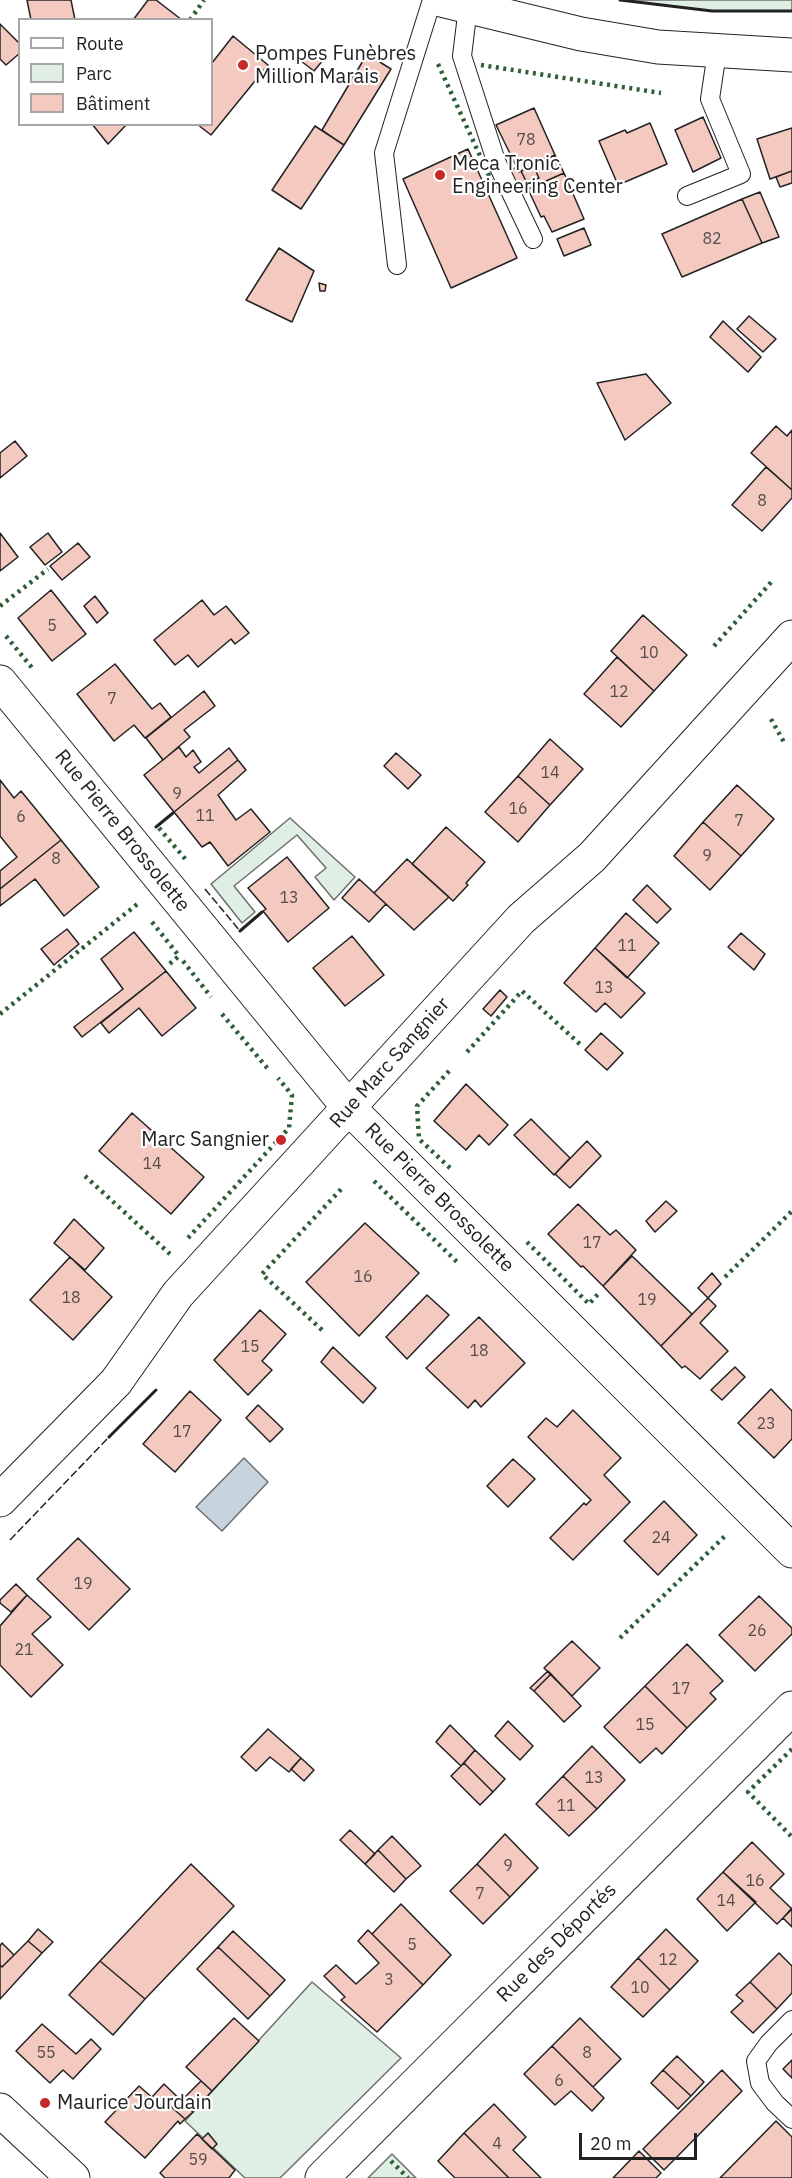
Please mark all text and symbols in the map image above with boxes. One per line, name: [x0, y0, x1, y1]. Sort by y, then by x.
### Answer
legend: [18, 18, 213, 126]
text: Route: [76, 32, 124, 55]
place label: Pompes Funèbres Million Marais: [255, 42, 416, 89]
marker: Pompes Funèbres Million Marais: [236, 58, 250, 72]
text: Parc: [76, 62, 112, 85]
text: Bâtiment: [76, 92, 150, 115]
house number: 78: [516, 130, 536, 150]
place label: Meca Tronic Engineering Center: [452, 152, 623, 199]
marker: Meca Tronic Engineering Center: [433, 168, 447, 182]
house number: 82: [702, 229, 722, 249]
house number: 8: [757, 491, 767, 511]
house number: 5: [47, 616, 57, 636]
house number: 10: [639, 643, 659, 663]
house number: 12: [609, 682, 629, 702]
house number: 7: [107, 689, 117, 709]
street label: Rue Pierre Brossolette: [49, 745, 195, 917]
house number: 14: [540, 763, 560, 783]
house number: 9: [172, 784, 182, 804]
house number: 16: [508, 799, 528, 819]
house number: 11: [195, 806, 215, 826]
house number: 6: [16, 807, 26, 827]
house number: 7: [734, 811, 744, 831]
house number: 9: [702, 846, 712, 866]
house number: 8: [51, 849, 61, 869]
house number: 13: [279, 888, 299, 908]
house number: 11: [617, 936, 637, 956]
house number: 13: [594, 978, 614, 998]
street label: Rue Marc Sangnier: [325, 993, 455, 1133]
street label: Rue Pierre Brossolette: [359, 1118, 519, 1278]
place label: Marc Sangnier: [141, 1128, 269, 1152]
marker: Marc Sangnier: [274, 1133, 288, 1147]
house number: 14: [142, 1154, 162, 1174]
house number: 17: [582, 1233, 602, 1253]
house number: 16: [353, 1267, 373, 1287]
house number: 18: [61, 1288, 81, 1308]
house number: 19: [637, 1290, 657, 1310]
house number: 15: [240, 1337, 260, 1357]
house number: 18: [469, 1341, 489, 1361]
house number: 23: [756, 1414, 776, 1434]
house number: 17: [172, 1422, 192, 1442]
house number: 24: [651, 1528, 671, 1548]
house number: 19: [73, 1574, 93, 1594]
house number: 26: [747, 1621, 767, 1641]
house number: 21: [14, 1640, 34, 1660]
house number: 17: [671, 1679, 691, 1699]
house number: 15: [635, 1715, 655, 1735]
house number: 13: [584, 1768, 604, 1788]
house number: 11: [556, 1796, 576, 1816]
house number: 9: [503, 1856, 513, 1876]
house number: 16: [745, 1871, 765, 1891]
street label: Rue des Déportés: [492, 1878, 622, 2008]
house number: 7: [475, 1884, 485, 1904]
house number: 14: [716, 1891, 736, 1911]
house number: 5: [407, 1935, 417, 1955]
house number: 12: [658, 1950, 678, 1970]
house number: 3: [384, 1970, 394, 1990]
house number: 10: [630, 1978, 650, 1998]
house number: 55: [36, 2043, 56, 2063]
house number: 8: [582, 2043, 592, 2063]
house number: 6: [554, 2071, 564, 2091]
place label: Maurice Jourdain: [57, 2091, 212, 2115]
marker: Maurice Jourdain: [38, 2096, 52, 2110]
scale bar: [582, 2121, 700, 2159]
text: 20 m: [590, 2132, 632, 2155]
house number: 4: [492, 2134, 502, 2154]
house number: 59: [188, 2150, 208, 2170]

